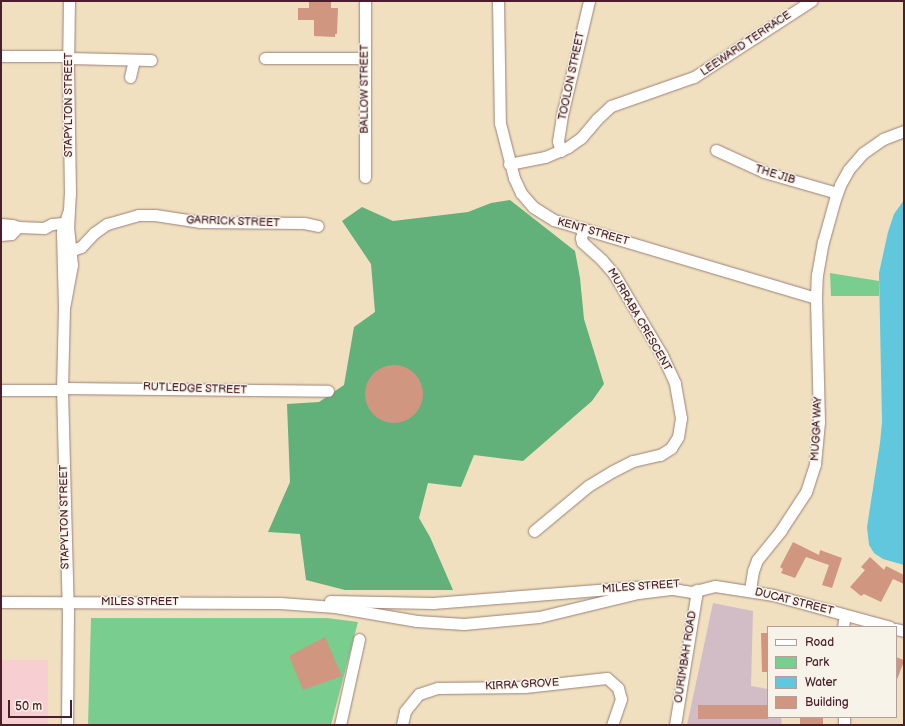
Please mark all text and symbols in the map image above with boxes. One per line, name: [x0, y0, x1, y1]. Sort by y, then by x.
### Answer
street label: LEEWARD TERRACE: [698, 9, 794, 79]
street label: TOOLON STREET: [556, 31, 588, 121]
street label: BALLOW STREET: [358, 44, 372, 134]
street label: STAPYLTON STREET: [62, 53, 76, 157]
street label: THE JIB: [753, 163, 797, 187]
street label: GARRICK STREET: [186, 214, 280, 230]
street label: KENT STREET: [556, 215, 630, 249]
street label: MURRABA CRESCENT: [604, 266, 674, 374]
street label: RUTLEDGE STREET: [143, 381, 247, 397]
street label: MUGGA WAY: [809, 396, 825, 462]
street label: STAPYLTON STREET: [57, 464, 73, 570]
street label: MILES STREET: [602, 578, 680, 596]
street label: DUCAT STREET: [753, 586, 835, 618]
street label: MILES STREET: [101, 595, 179, 609]
street label: OURIMBAH ROAD: [672, 610, 700, 704]
legend: [767, 626, 897, 718]
text: Road: [805, 635, 834, 650]
text: Park: [805, 655, 829, 670]
text: Water: [805, 675, 837, 690]
street label: KIRRA GROVE: [485, 676, 559, 694]
scale bar: [10, 692, 74, 718]
text: Building: [805, 695, 849, 710]
text: 50 m: [15, 699, 42, 714]

